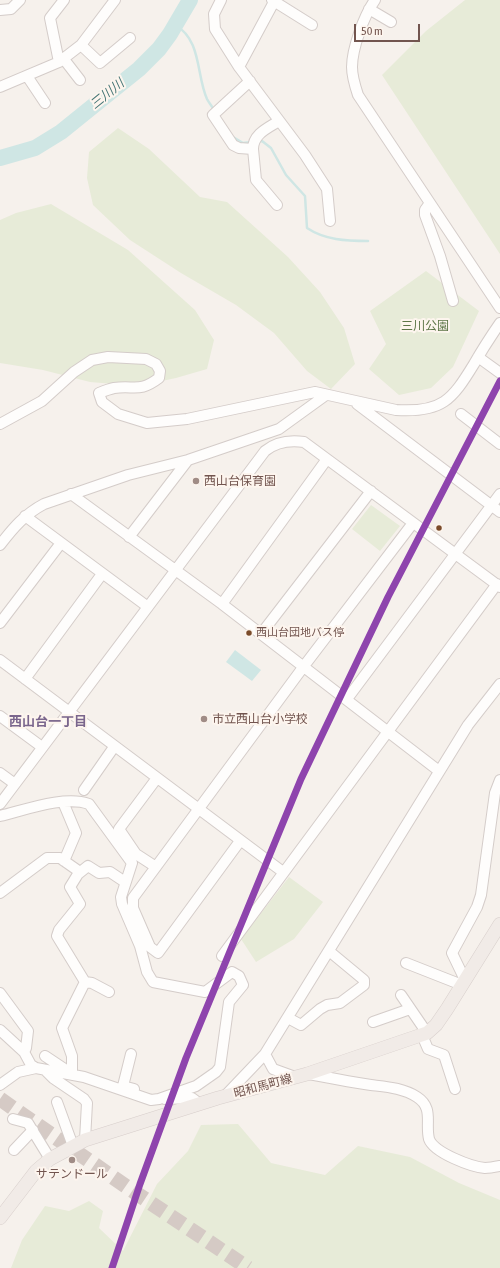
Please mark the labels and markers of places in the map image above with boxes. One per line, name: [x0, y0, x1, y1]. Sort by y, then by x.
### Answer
place label: 西山台保育園: [204, 474, 276, 488]
marker: 西山台保育園: [191, 476, 201, 486]
unlabelled marker: [434, 523, 444, 533]
place label: 西山台団地バス停: [256, 626, 344, 640]
marker: 西山台団地バス停: [244, 628, 254, 638]
place label: 市立西山台小学校: [212, 712, 308, 726]
marker: 市立西山台小学校: [199, 714, 209, 724]
marker: サテンドール: [67, 1155, 77, 1165]
place label: サテンドール: [36, 1167, 108, 1181]

